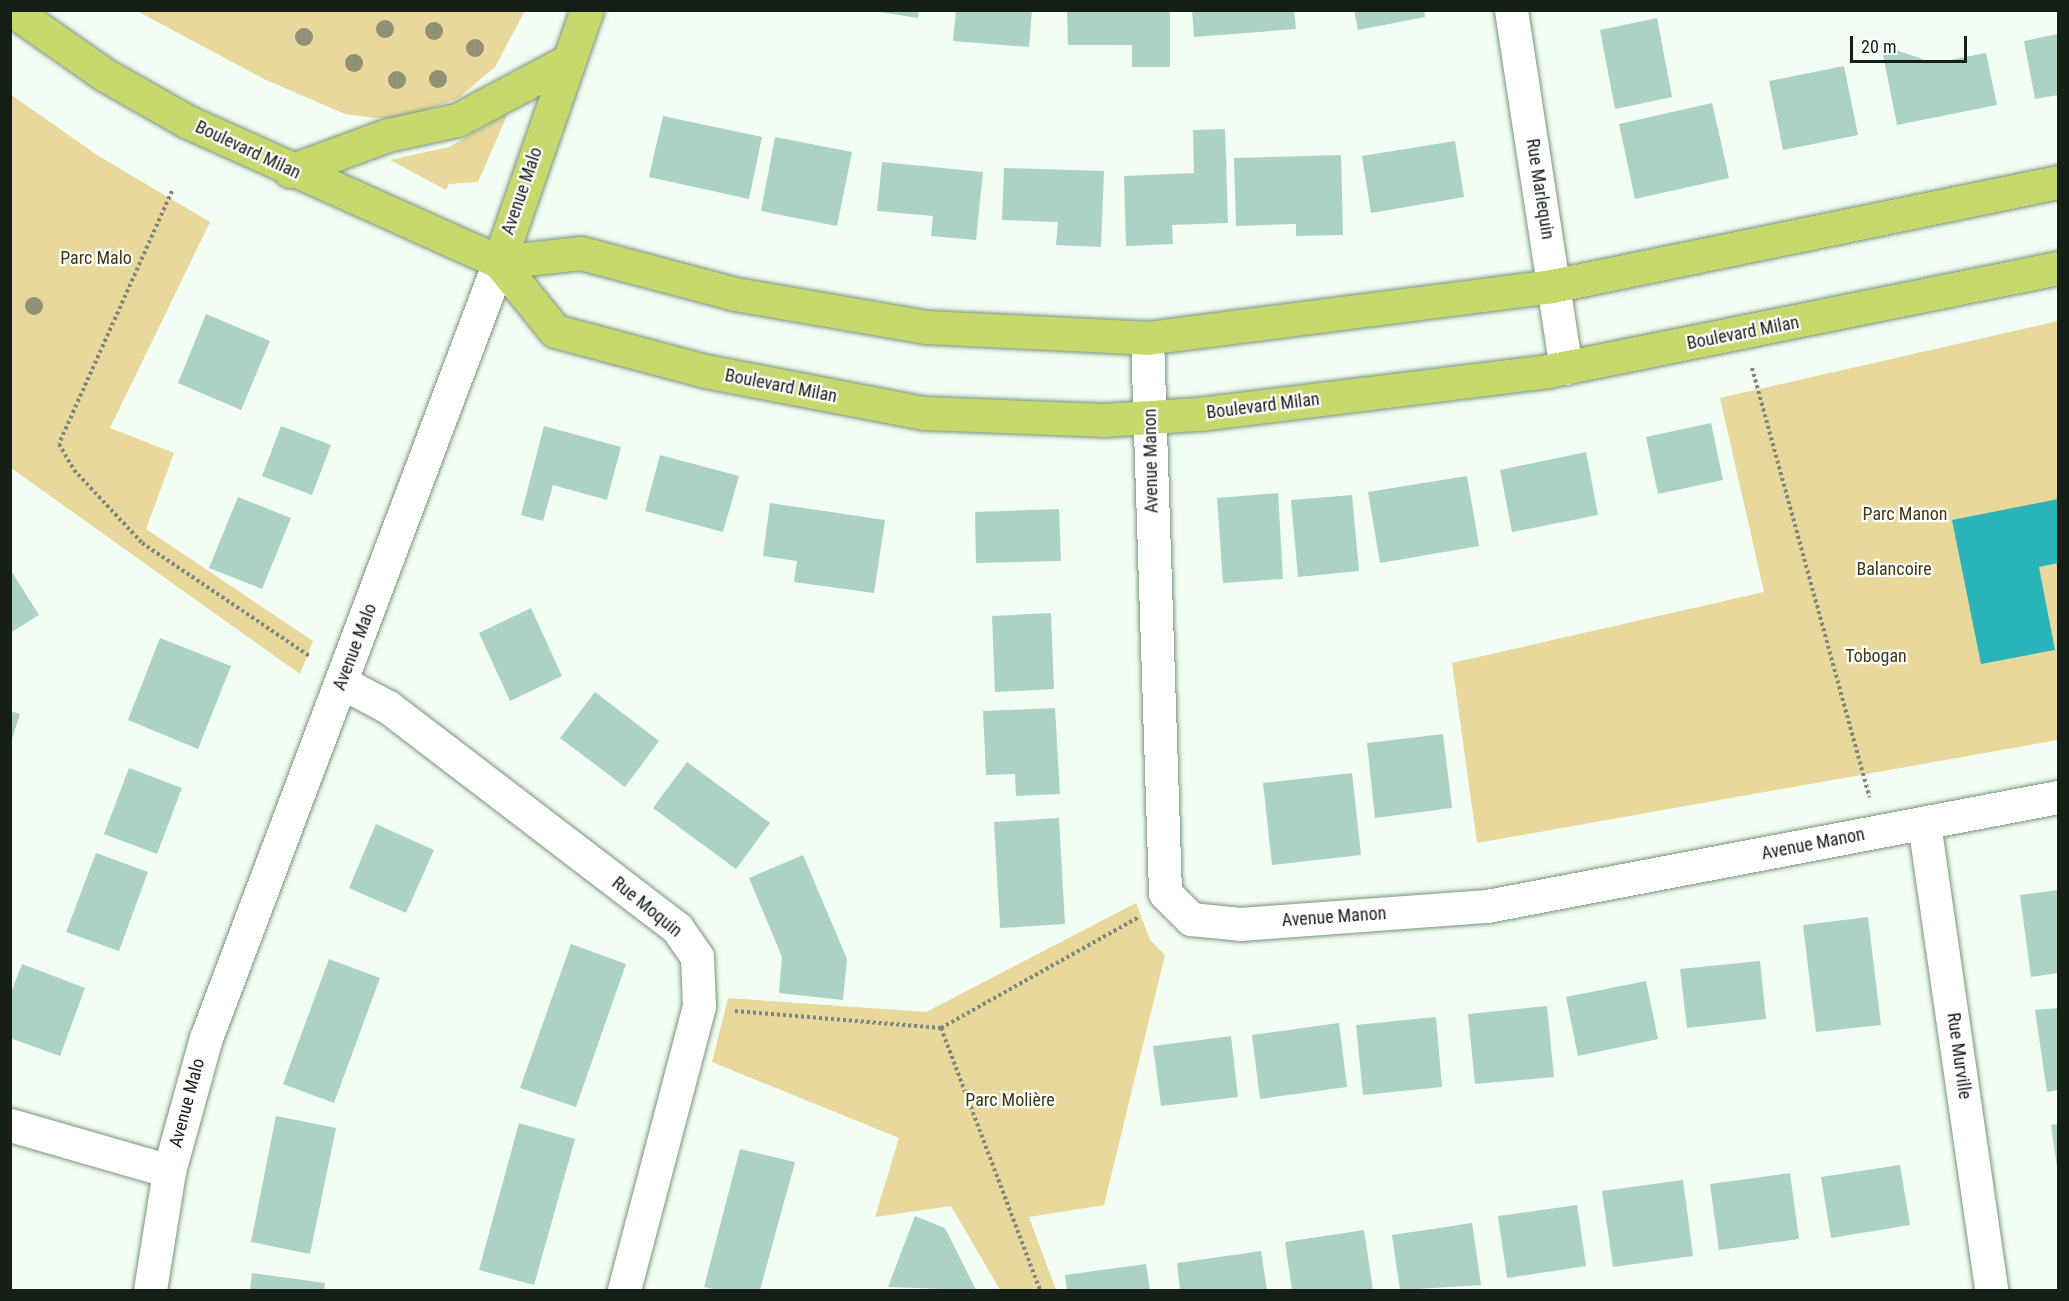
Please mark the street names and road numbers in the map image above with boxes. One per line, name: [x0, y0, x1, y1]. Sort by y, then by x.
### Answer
street label: Boulevard Milan: [192, 116, 304, 184]
street label: Rue Marlequin: [1521, 137, 1559, 241]
street label: Avenue Malo: [497, 144, 547, 238]
street label: Boulevard Milan: [1685, 312, 1801, 354]
street label: Boulevard Milan: [723, 365, 839, 407]
street label: Boulevard Milan: [1205, 388, 1321, 424]
street label: Avenue Manon: [1139, 408, 1163, 514]
street label: Avenue Malo: [329, 600, 381, 694]
street label: Avenue Manon: [1760, 823, 1866, 865]
street label: Rue Moquin: [608, 872, 686, 942]
street label: Avenue Manon: [1281, 903, 1387, 931]
street label: Rue Murville: [1942, 1011, 1976, 1101]
street label: Avenue Malo: [165, 1056, 209, 1150]

